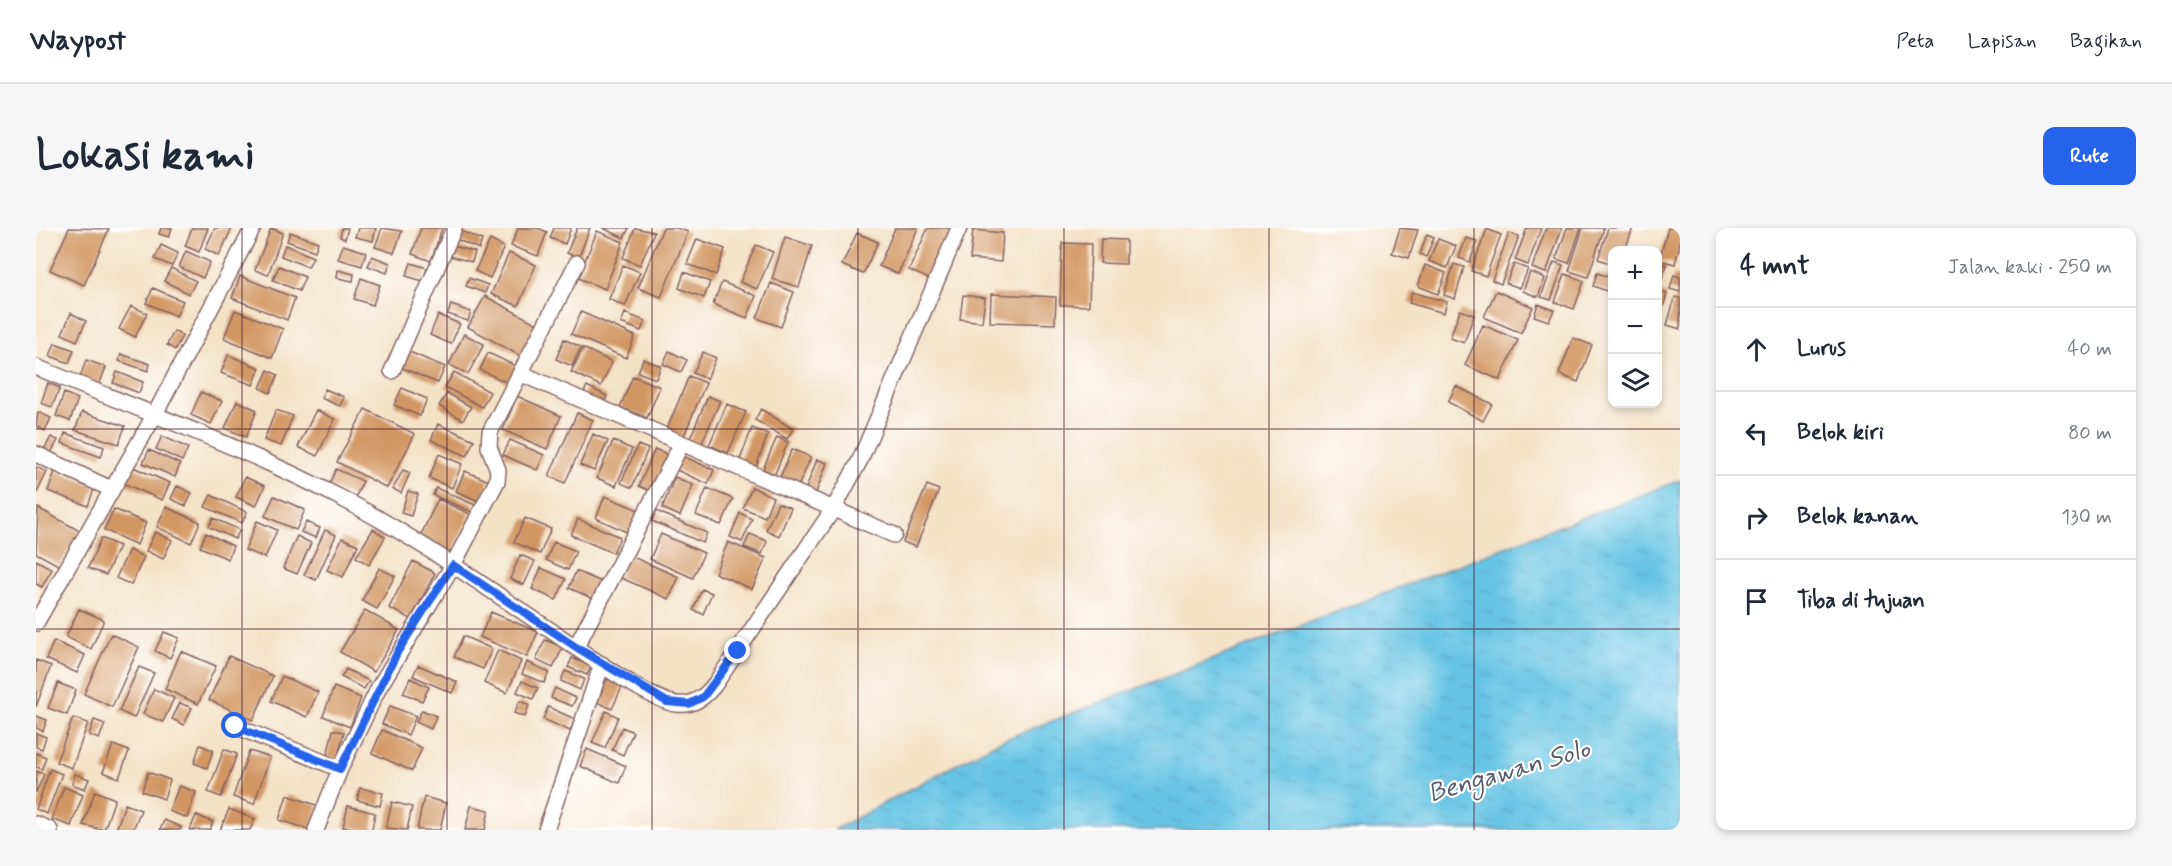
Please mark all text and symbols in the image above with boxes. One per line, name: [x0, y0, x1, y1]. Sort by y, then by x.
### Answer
text: Waypost: [30, 23, 126, 60]
text: Peta: [1896, 27, 1935, 55]
text: Lapisan: [1968, 27, 2037, 55]
text: Bagikan: [2070, 27, 2142, 55]
button: Rute: [2043, 127, 2136, 185]
text: Lokasi kami: [36, 129, 255, 184]
map controls: [1608, 246, 1662, 408]
button: +: [1608, 246, 1662, 300]
text: 4 mnt: [1740, 250, 1810, 284]
text: Jalan kaki · 250 m: [1947, 254, 2112, 281]
button: −: [1608, 300, 1662, 354]
icon: ahead: [1740, 333, 1773, 366]
text: Lurus: [1797, 335, 1846, 363]
text: 40 m: [2068, 336, 2112, 363]
button: layers: [1608, 354, 1662, 408]
icon: left: [1740, 417, 1773, 450]
text: Belok kiri: [1797, 419, 1884, 447]
text: 80 m: [2068, 420, 2112, 447]
icon: right: [1740, 501, 1773, 534]
text: Belok kanan: [1797, 503, 1918, 531]
text: 130 m: [2061, 504, 2112, 531]
icon: arrive: [1740, 585, 1773, 618]
text: Tiba di tujuan: [1797, 587, 1925, 615]
route end: [724, 637, 750, 663]
route start: [221, 712, 247, 738]
water label: Bengawan Solo: [1424, 732, 1596, 813]

